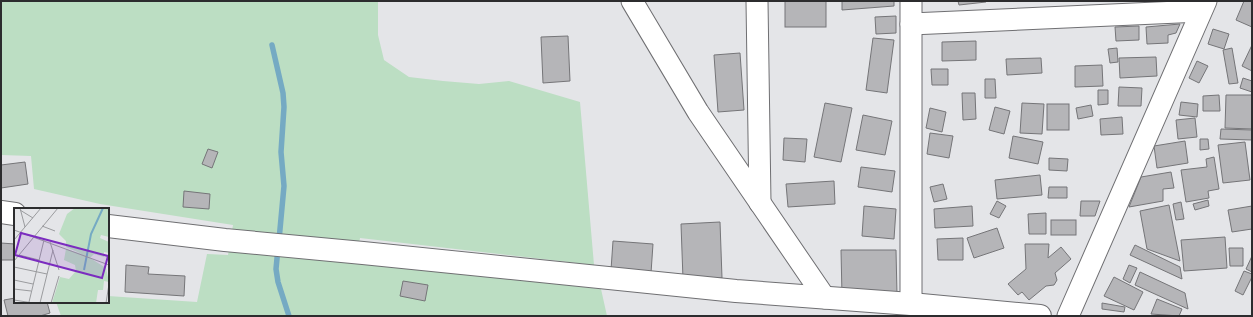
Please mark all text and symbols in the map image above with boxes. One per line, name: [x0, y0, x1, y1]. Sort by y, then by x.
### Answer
inset map: [14, 208, 109, 303]

